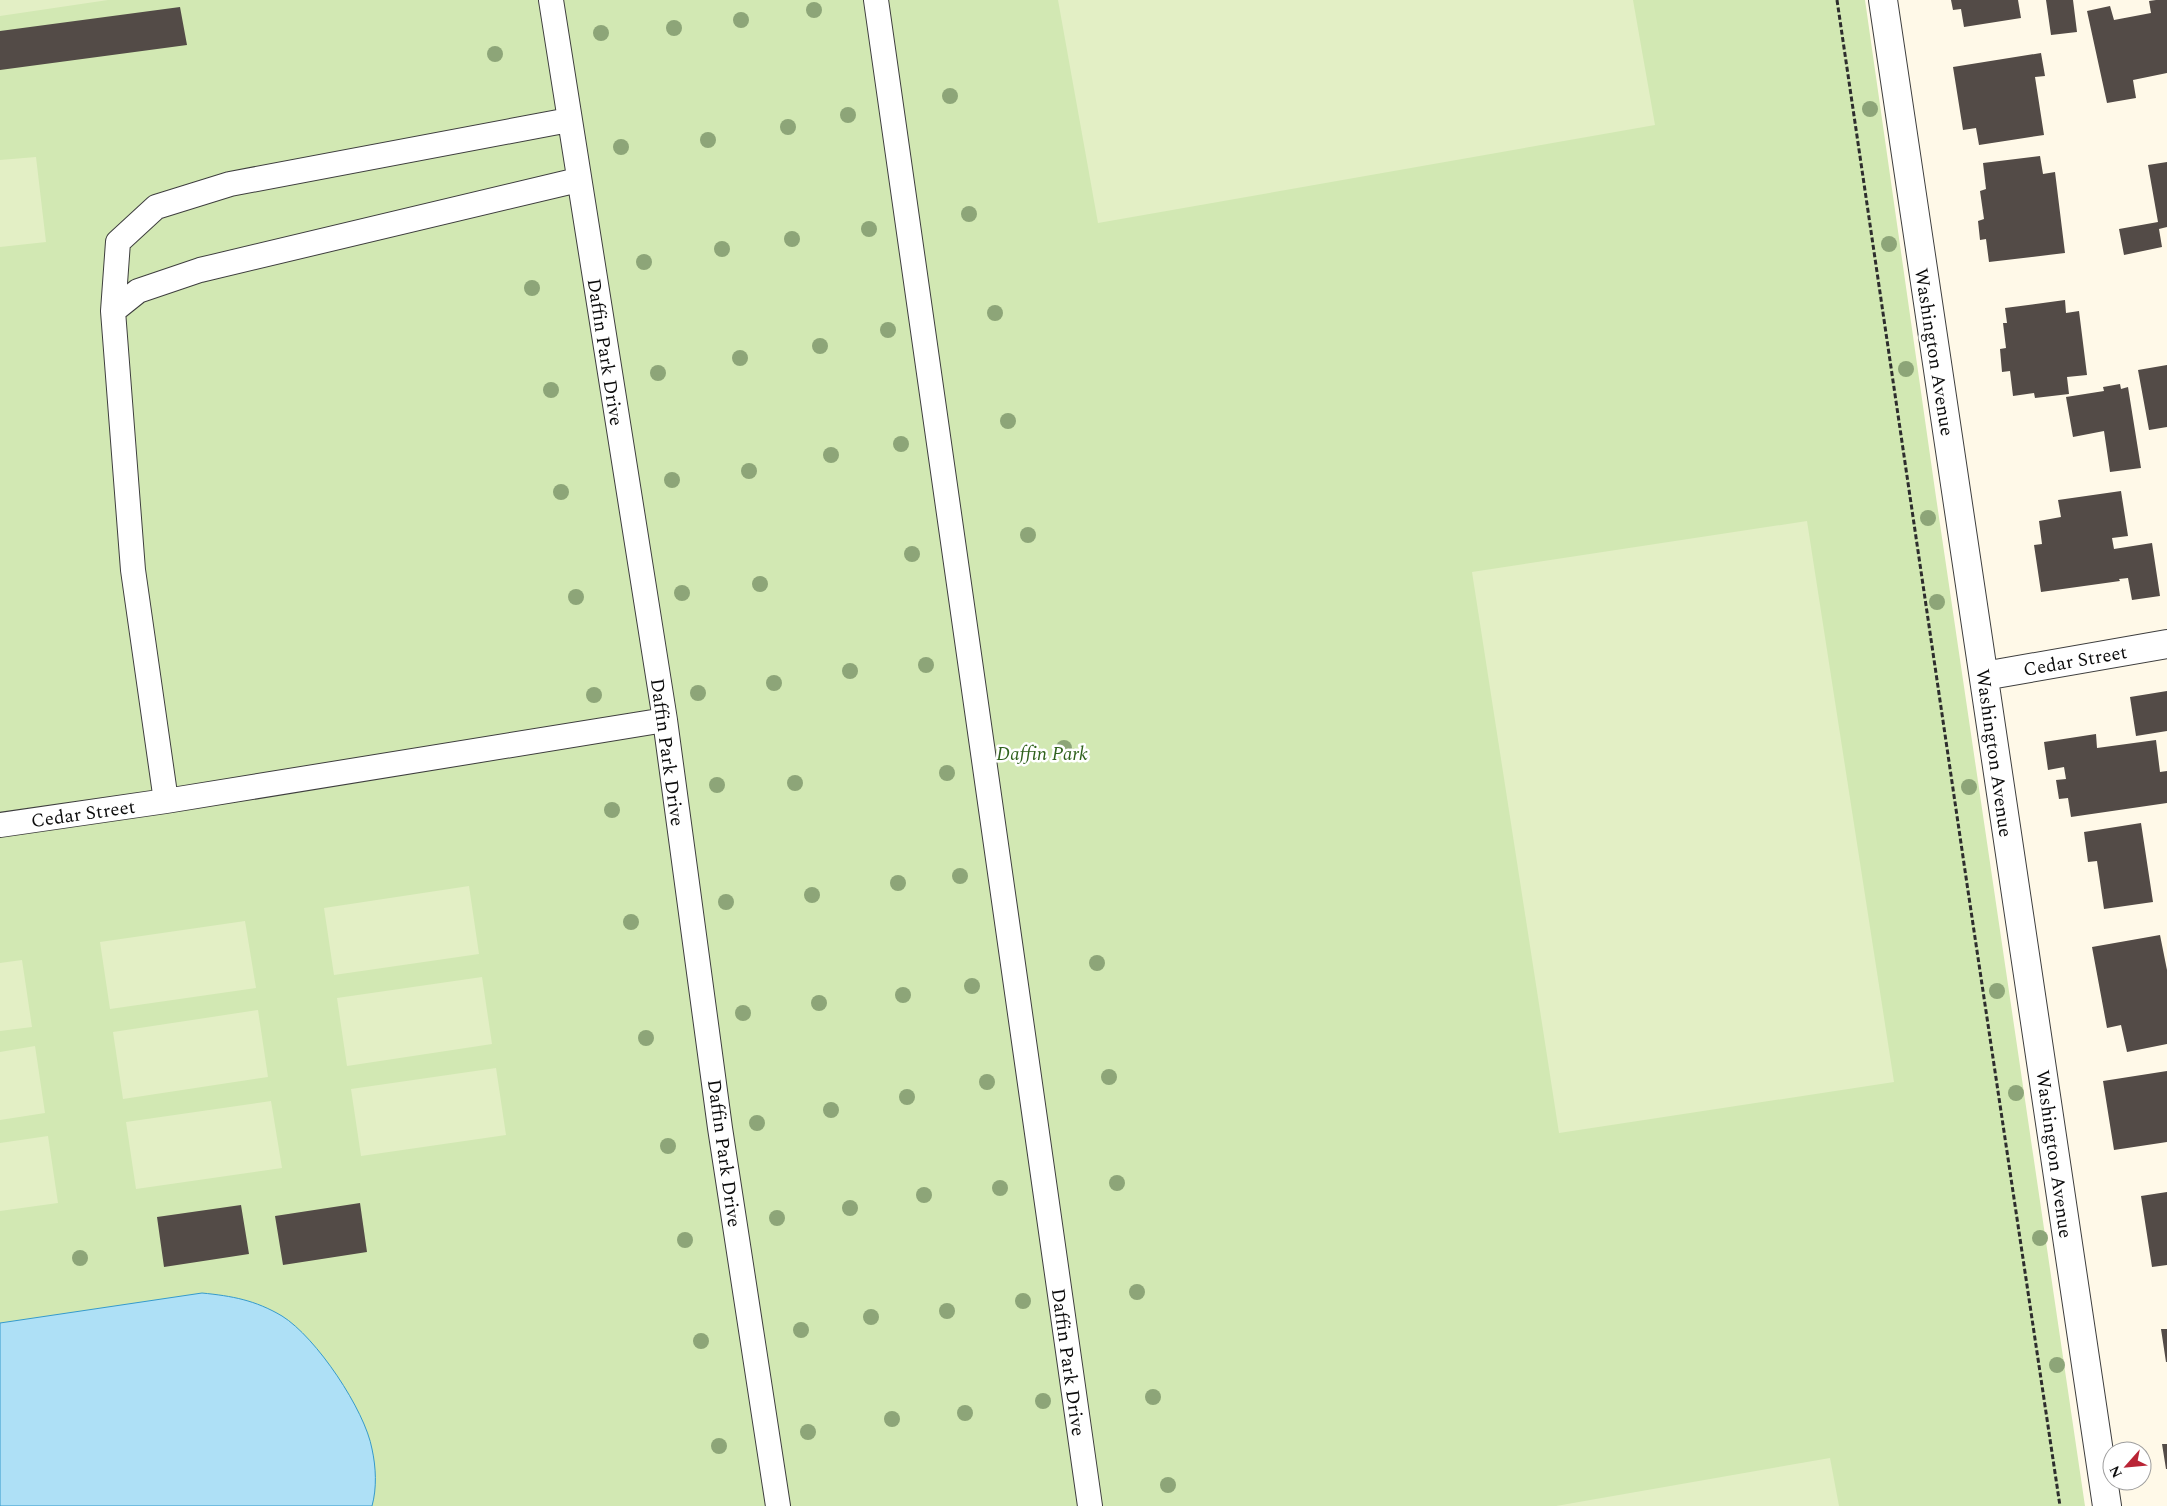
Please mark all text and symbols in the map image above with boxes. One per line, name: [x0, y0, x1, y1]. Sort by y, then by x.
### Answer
street label: Washington Avenue: [1906, 266, 1961, 438]
street label: Daffin Park Drive: [579, 276, 630, 428]
street label: Cedar Street: [2021, 638, 2130, 685]
street label: Washington Avenue: [1967, 667, 2020, 839]
street label: Daffin Park Drive: [642, 676, 691, 828]
park label: Daffin Park: [996, 740, 1088, 769]
street label: Cedar Street: [29, 793, 138, 836]
street label: Washington Avenue: [2027, 1068, 2080, 1240]
street label: Daffin Park Drive: [699, 1077, 748, 1229]
street label: Daffin Park Drive: [1043, 1286, 1092, 1438]
north arrow: [2102, 1441, 2152, 1491]
text: N: [2104, 1462, 2128, 1482]

